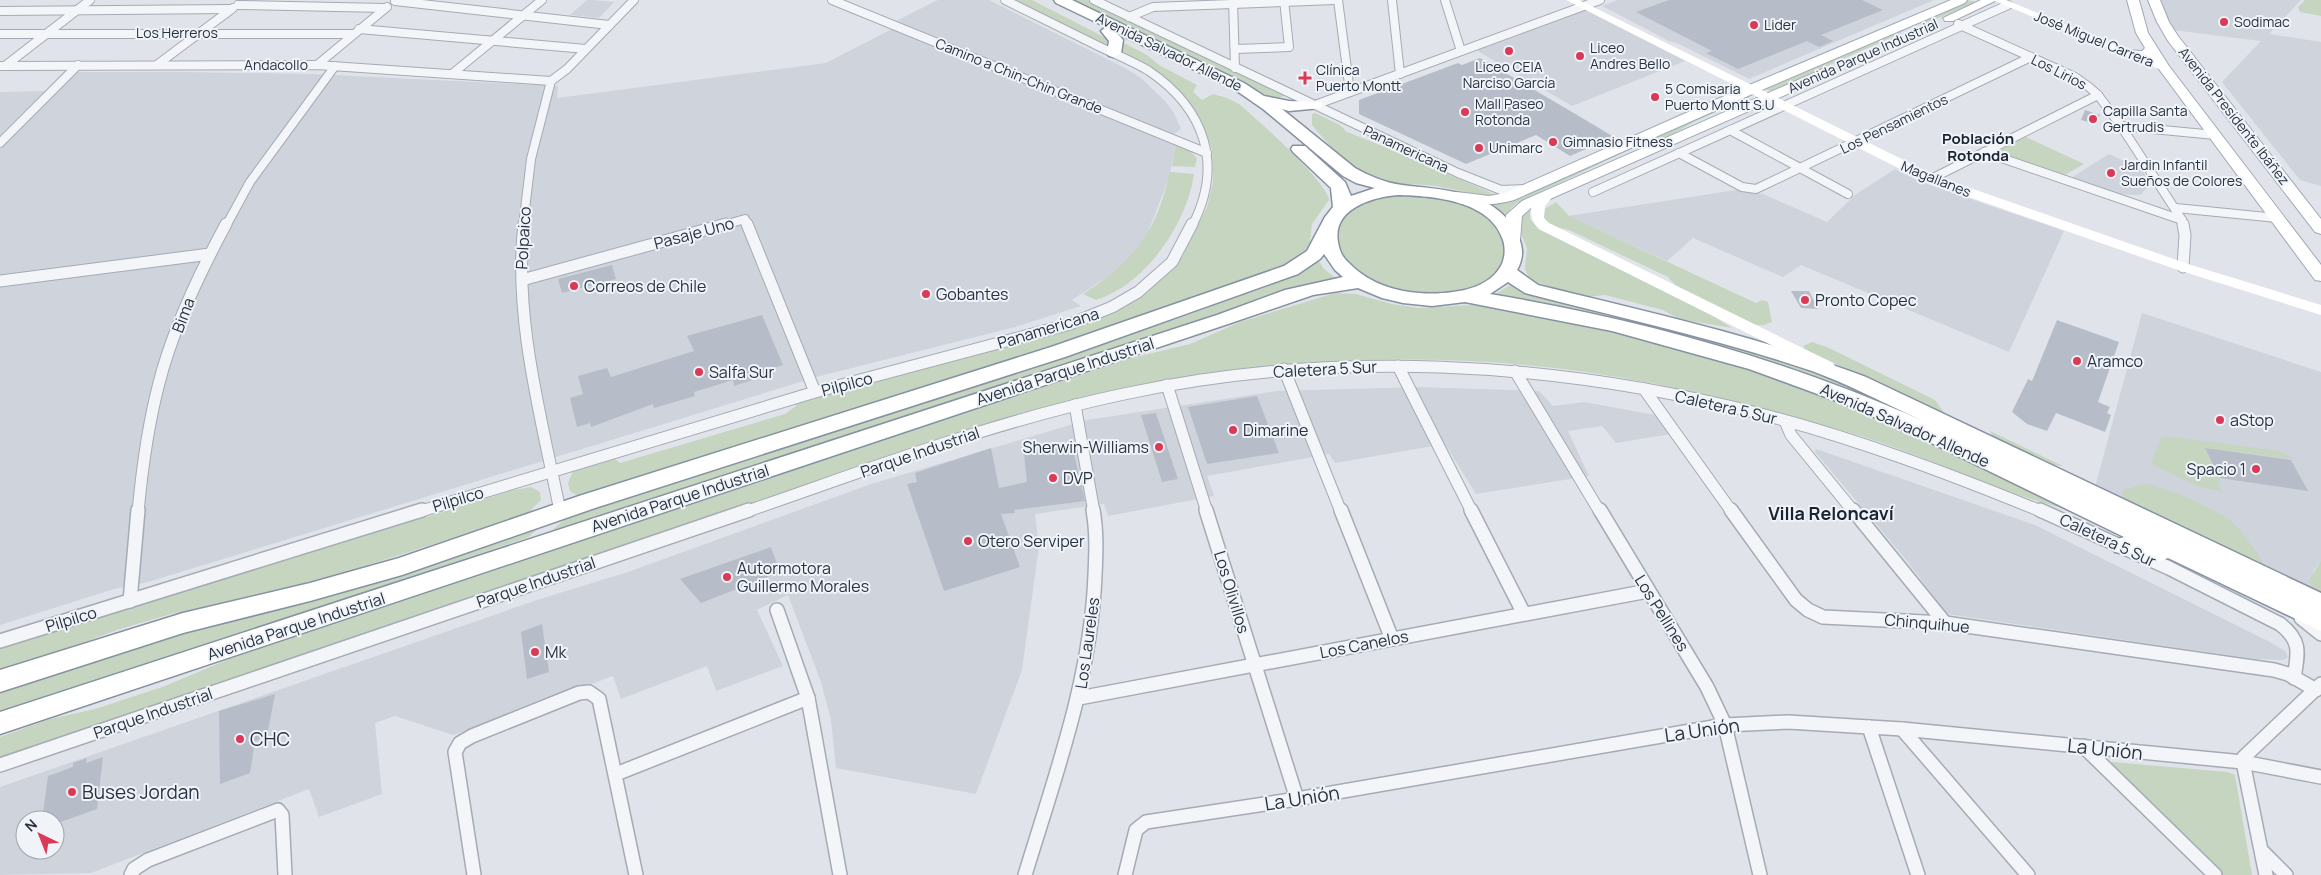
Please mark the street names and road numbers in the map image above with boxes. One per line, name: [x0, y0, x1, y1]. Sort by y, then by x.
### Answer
street label: José Miguel Carrera: [2032, 6, 2157, 71]
street label: Avenida Salvador Allende: [1093, 8, 1245, 95]
street label: Avenida Parque Industrial: [1785, 14, 1941, 97]
street label: Los Herreros: [136, 23, 218, 42]
street label: Camino a Chin-Chin Grande: [933, 33, 1106, 118]
street label: Avenida Presidente Ibáñez: [2175, 43, 2294, 188]
street label: Los Lirios: [2028, 50, 2090, 94]
street label: Andacollo: [244, 55, 308, 74]
street label: Los Pensamientos: [1837, 89, 1951, 158]
street label: Panamericana: [1361, 121, 1452, 177]
street label: Magallanes: [1898, 156, 1974, 201]
street label: Polpaico: [510, 206, 536, 270]
street label: Pasaje Uno: [651, 212, 737, 254]
street label: Bima: [166, 294, 200, 336]
street label: Panamericana: [995, 302, 1101, 354]
street label: Avenida Parque Industrial: [973, 332, 1157, 410]
street label: Caletera 5 Sur: [1273, 355, 1378, 383]
street label: Pilpilco: [819, 367, 875, 401]
street label: Avenida Salvador Allende: [1817, 378, 1993, 472]
street label: Caletera 5 Sur: [1673, 385, 1779, 429]
street label: Parque Industrial: [858, 421, 982, 483]
street label: Avenida Parque Industrial: [588, 459, 772, 537]
street label: Pilpilco: [430, 481, 486, 517]
street label: Caletera 5 Sur: [2056, 508, 2160, 572]
street label: Los Olivillos: [1209, 548, 1255, 636]
street label: Parque Industrial: [474, 551, 598, 613]
street label: Los Pellines: [1630, 570, 1694, 656]
street label: Avenida Parque Industrial: [204, 587, 388, 665]
street label: Los Laureles: [1070, 596, 1104, 690]
street label: Pilpilco: [43, 601, 99, 637]
street label: Chinquihue: [1884, 608, 1970, 638]
street label: Los Canelos: [1318, 625, 1410, 663]
street label: Parque Industrial: [91, 682, 215, 744]
street label: La Unión: [1663, 712, 1741, 748]
street label: La Unión: [2066, 732, 2144, 766]
street label: La Unión: [1263, 779, 1341, 817]

